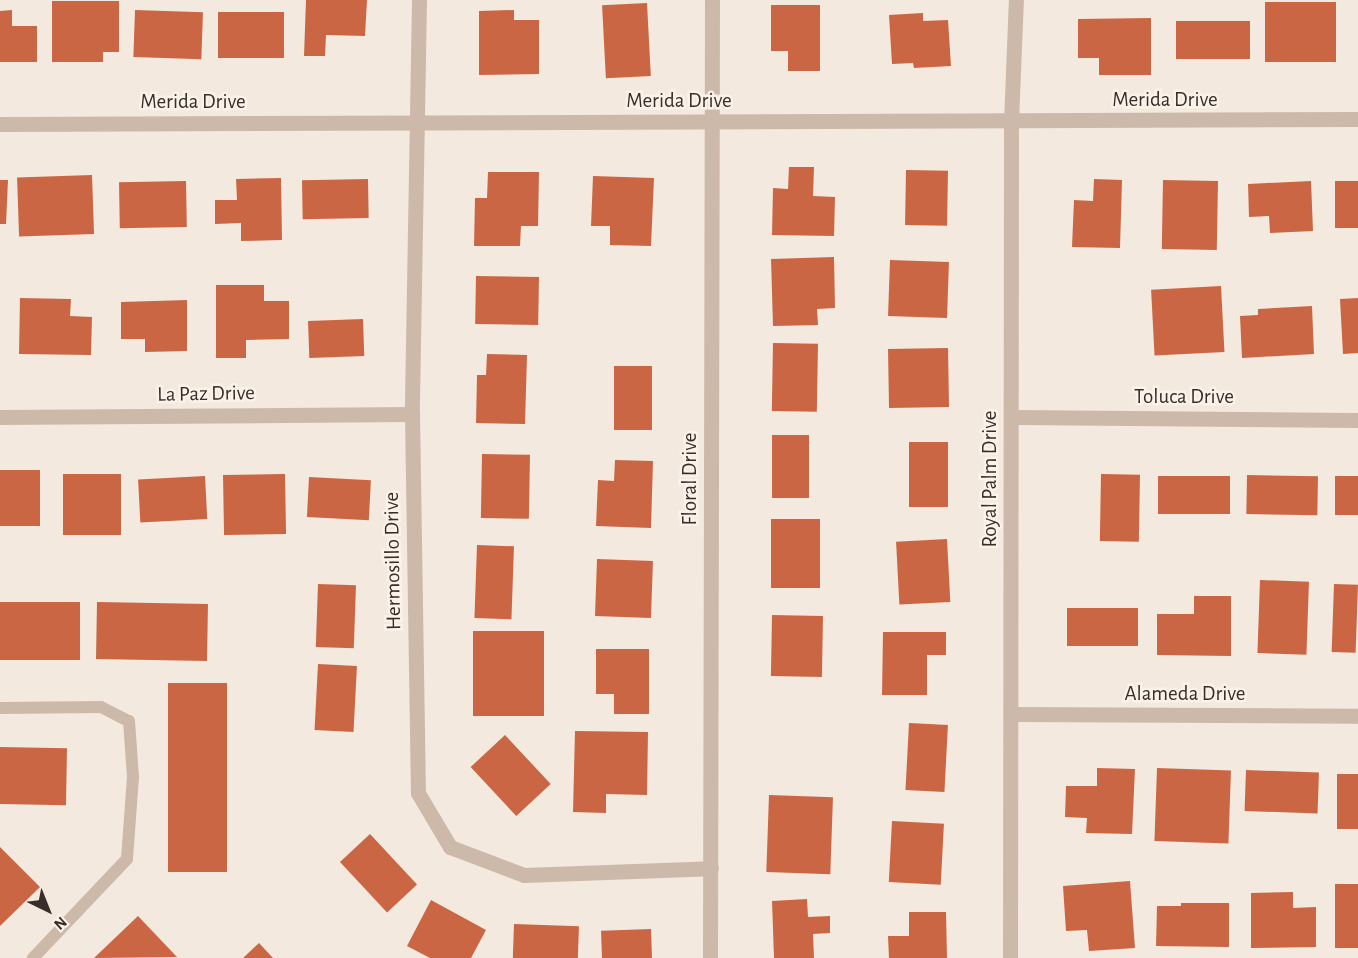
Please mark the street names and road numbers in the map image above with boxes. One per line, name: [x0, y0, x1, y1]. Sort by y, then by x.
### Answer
street label: Merida Drive: [1112, 87, 1218, 113]
street label: Merida Drive: [626, 88, 732, 114]
street label: Merida Drive: [140, 89, 246, 115]
street label: La Paz Drive: [157, 381, 255, 407]
street label: Toluca Drive: [1134, 384, 1234, 410]
street label: Royal Palm Drive: [977, 410, 1003, 548]
street label: Floral Drive: [677, 433, 703, 525]
street label: Hermosillo Drive: [379, 492, 407, 630]
street label: Alameda Drive: [1124, 681, 1246, 707]

